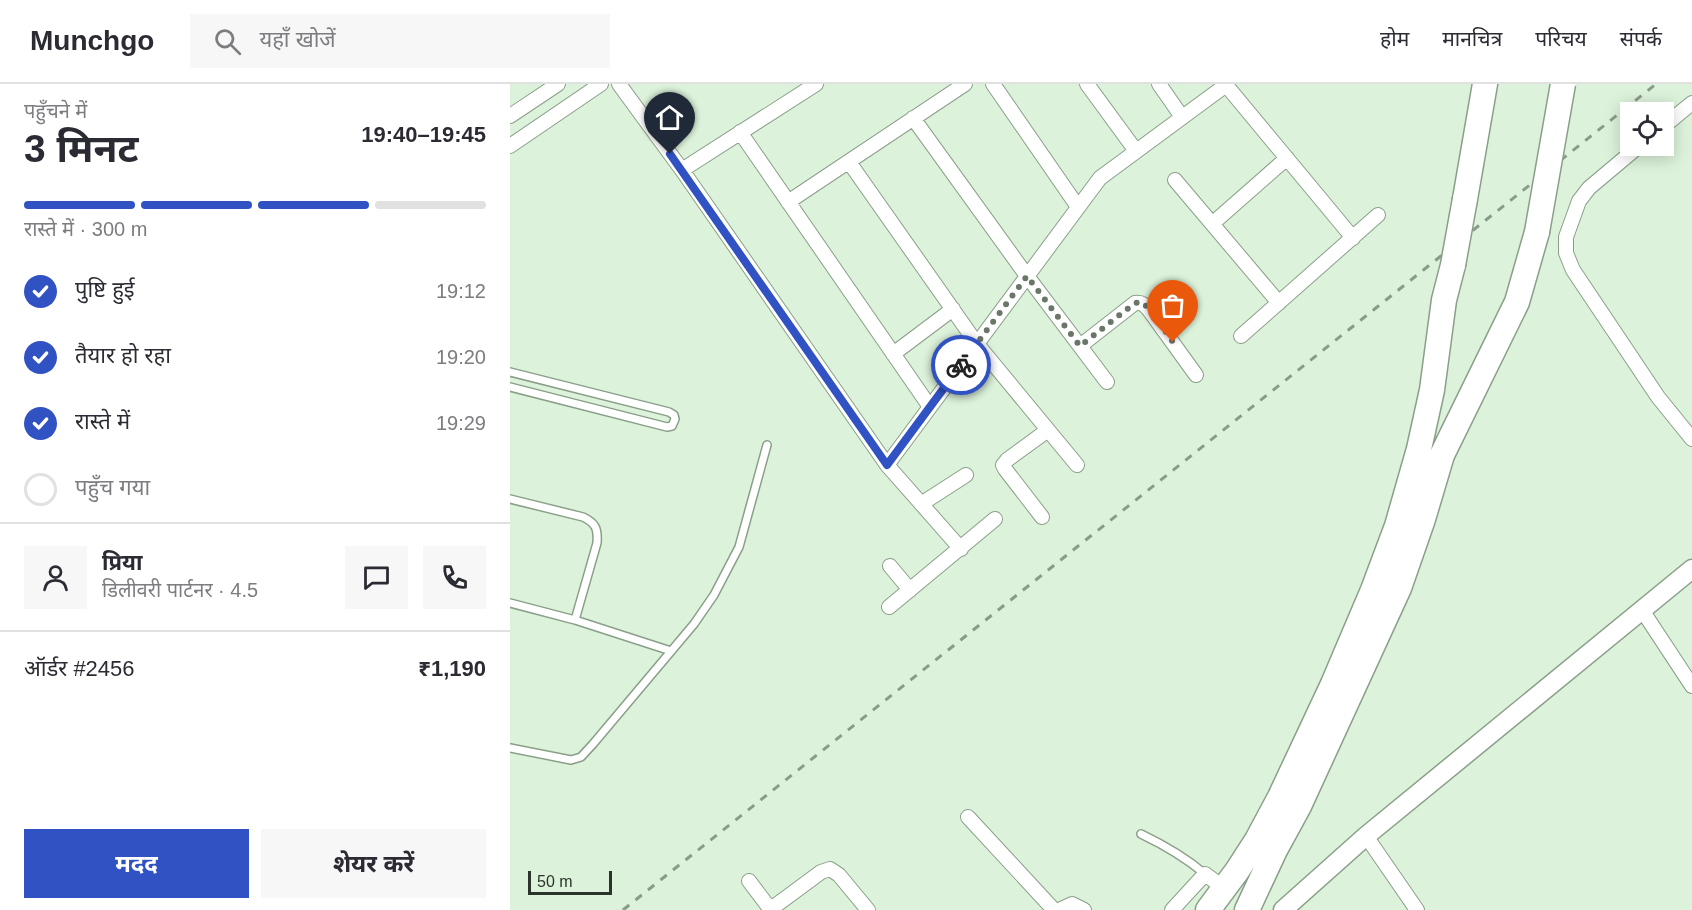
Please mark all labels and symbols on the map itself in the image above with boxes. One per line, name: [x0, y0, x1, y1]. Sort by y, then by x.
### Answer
pin: [644, 92, 695, 154]
pin: [1147, 280, 1198, 342]
courier: [931, 335, 991, 395]
scale bar: [528, 868, 612, 896]

